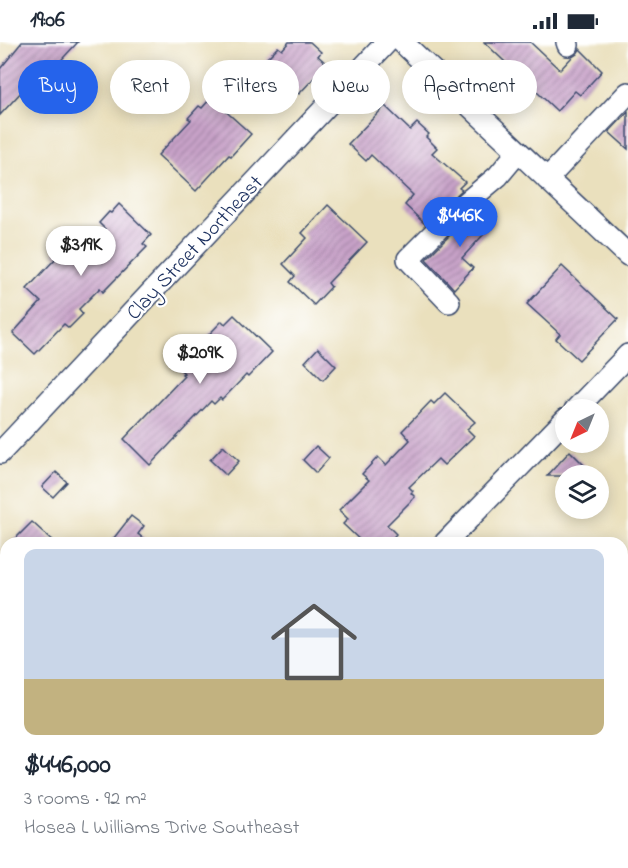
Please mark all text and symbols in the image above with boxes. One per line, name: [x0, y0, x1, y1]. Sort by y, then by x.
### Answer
text: 19:06: [30, 5, 65, 37]
chip: Buy: [18, 60, 98, 114]
chip: Rent: [110, 60, 190, 114]
chip: Filters: [202, 60, 299, 114]
chip: New: [311, 60, 390, 114]
chip: Apartment: [402, 60, 537, 114]
street label: Clay Street Northeast: [120, 169, 272, 329]
pin: $446K: [418, 197, 502, 248]
text: $446K: [436, 202, 484, 231]
pin: $319K: [39, 226, 123, 277]
text: $319K: [60, 231, 102, 260]
pin: $209K: [158, 334, 242, 385]
text: $209K: [177, 339, 223, 368]
north arrow: [555, 399, 609, 453]
map controls: [555, 399, 609, 519]
button: layers: [555, 465, 609, 519]
icon: home: [260, 588, 368, 696]
text: $446,000: [24, 747, 111, 785]
text: 3 rooms · 92 m²: [24, 785, 147, 814]
text: Hosea L Williams Drive Southeast: [24, 814, 300, 843]

